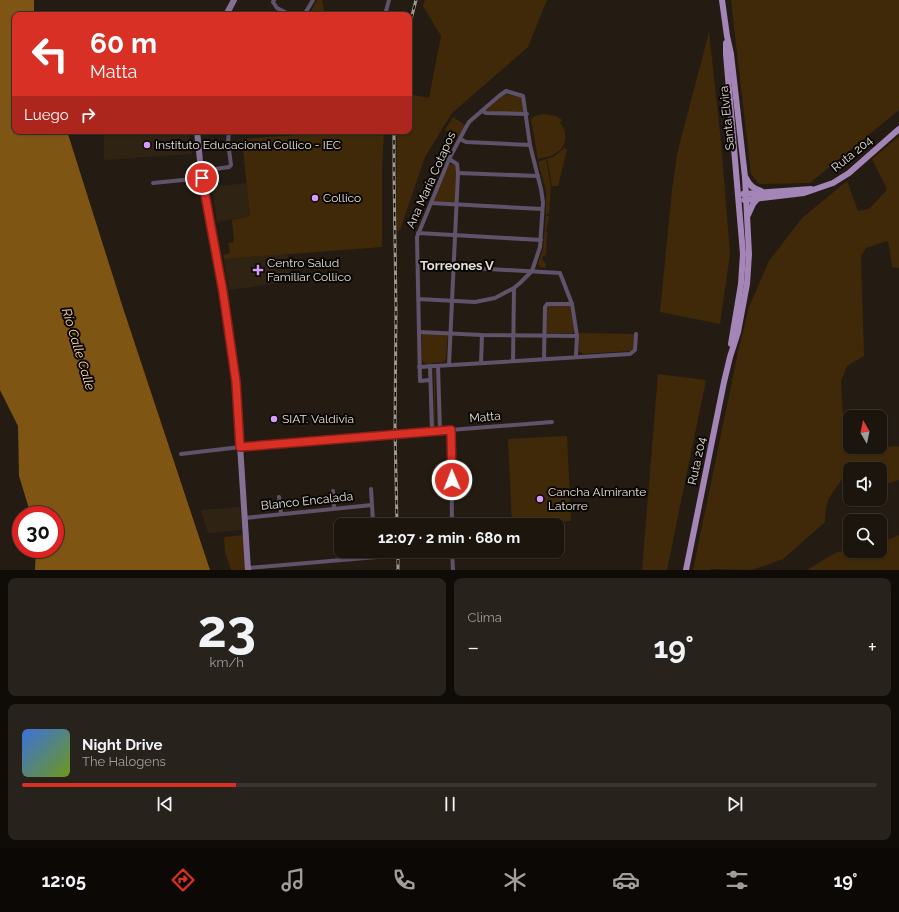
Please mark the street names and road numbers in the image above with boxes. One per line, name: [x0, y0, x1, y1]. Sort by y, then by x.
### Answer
street label: Santa Elvira: [717, 85, 737, 151]
street label: Ana María Cotapos: [403, 129, 459, 231]
street label: Ruta 204: [829, 133, 876, 175]
street label: Matta: [469, 409, 501, 425]
street label: Ruta 204: [685, 435, 709, 486]
street label: Blanco Encalada: [260, 489, 354, 513]

